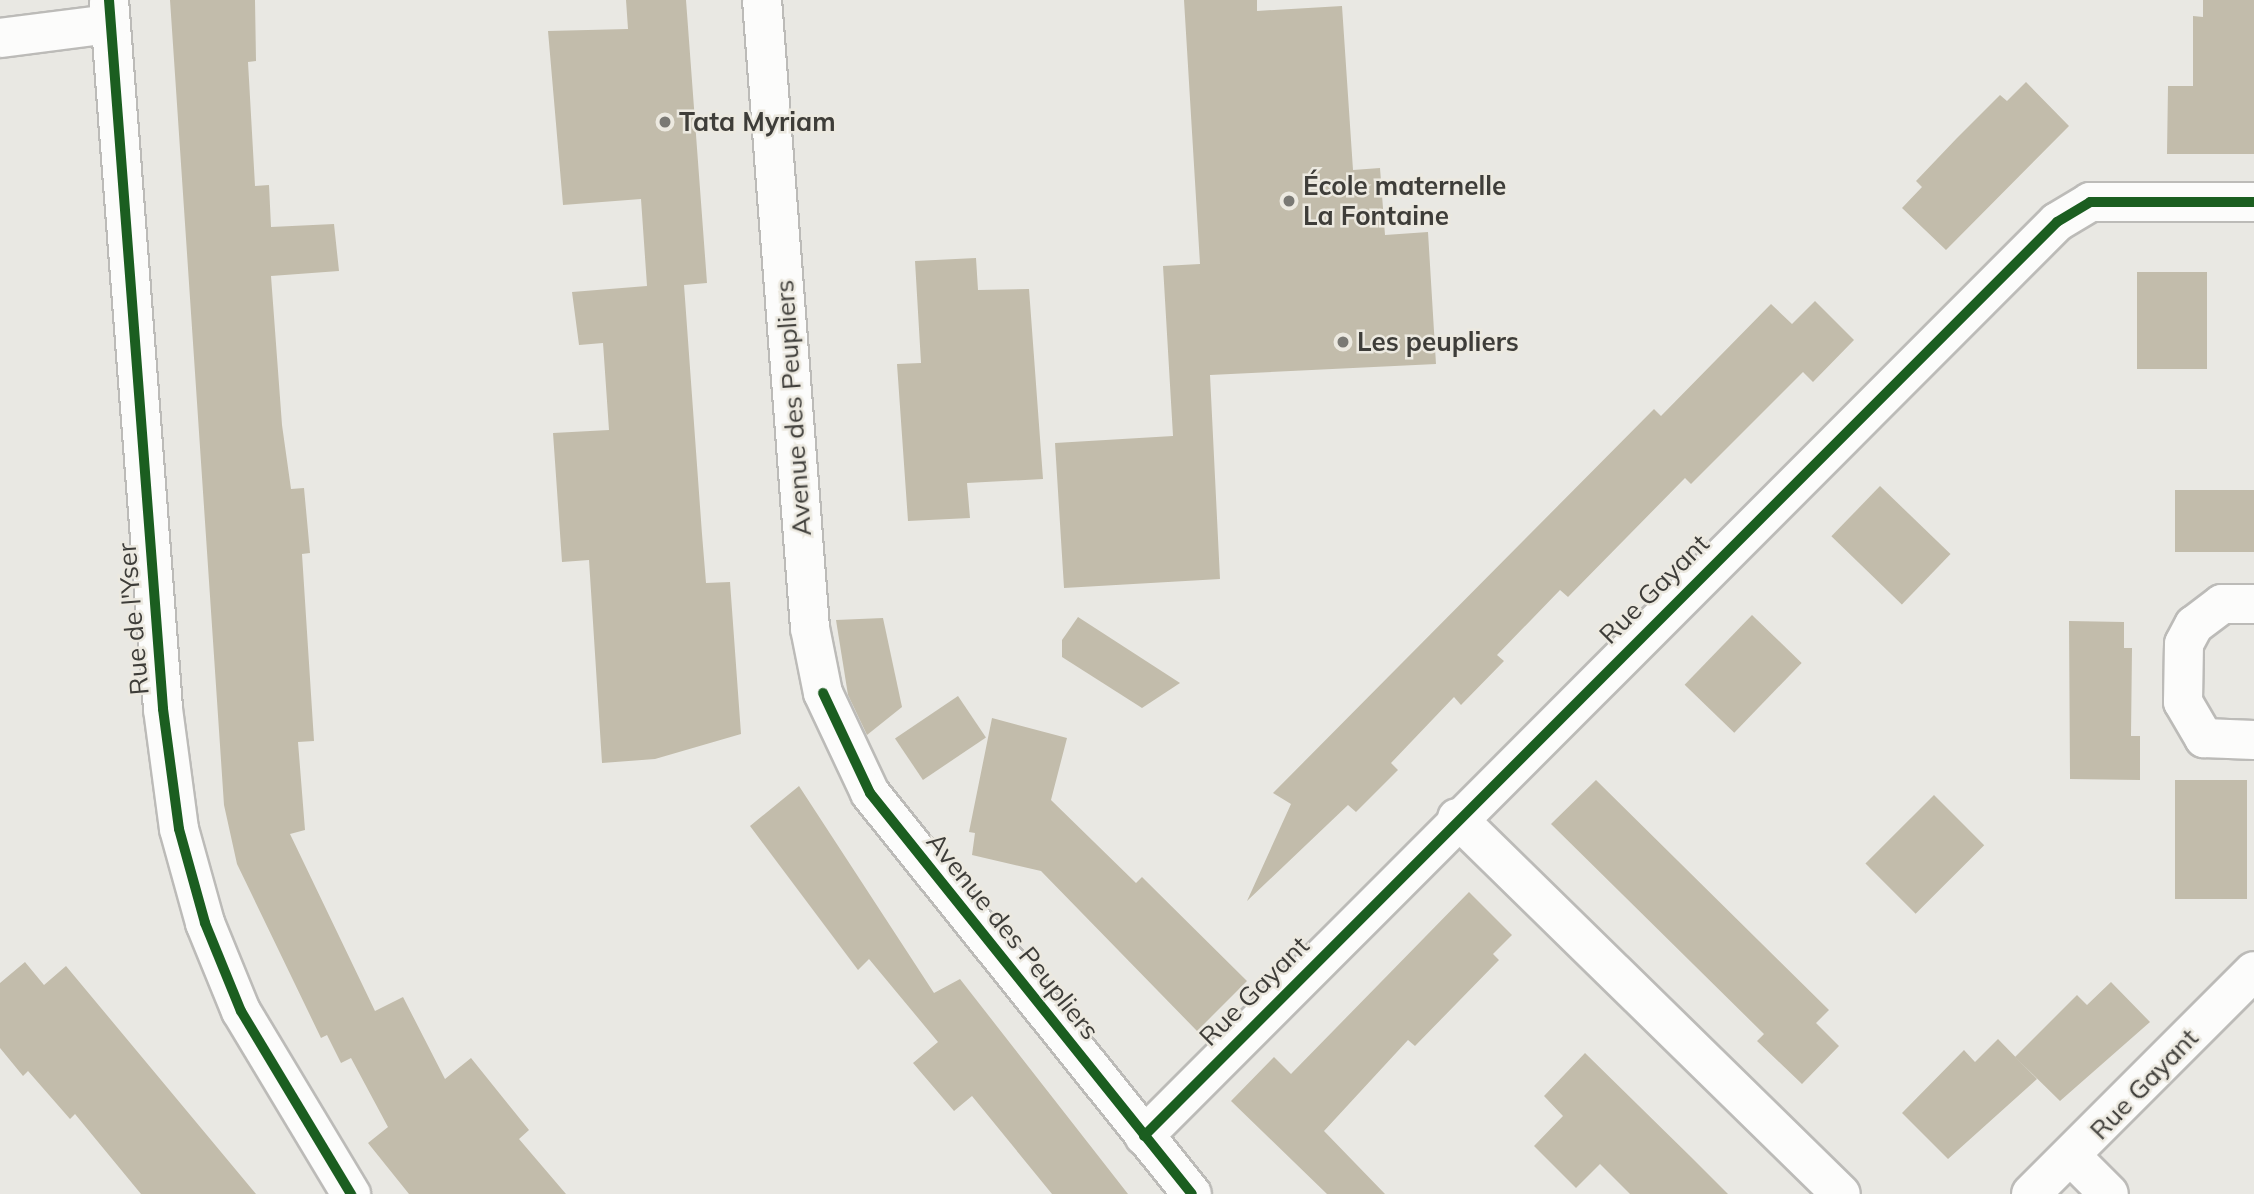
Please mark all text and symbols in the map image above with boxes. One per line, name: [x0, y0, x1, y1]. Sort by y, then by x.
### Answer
place label: Tata Myriam: [679, 106, 836, 138]
marker: Tata Myriam: [657, 114, 673, 130]
place label: École maternelle La Fontaine: [1303, 170, 1506, 232]
marker: École maternelle La Fontaine: [1281, 193, 1297, 209]
street label: Avenue des Peupliers: [768, 279, 818, 537]
place label: Les peupliers: [1357, 326, 1519, 358]
marker: Les peupliers: [1335, 334, 1351, 350]
street label: Rue Gayant: [1593, 528, 1715, 650]
street label: Rue de l'Yser: [111, 542, 155, 696]
street label: Avenue des Peupliers: [920, 826, 1106, 1046]
street label: Rue Gayant: [1193, 930, 1315, 1052]
street label: Rue Gayant: [2083, 1022, 2205, 1146]

